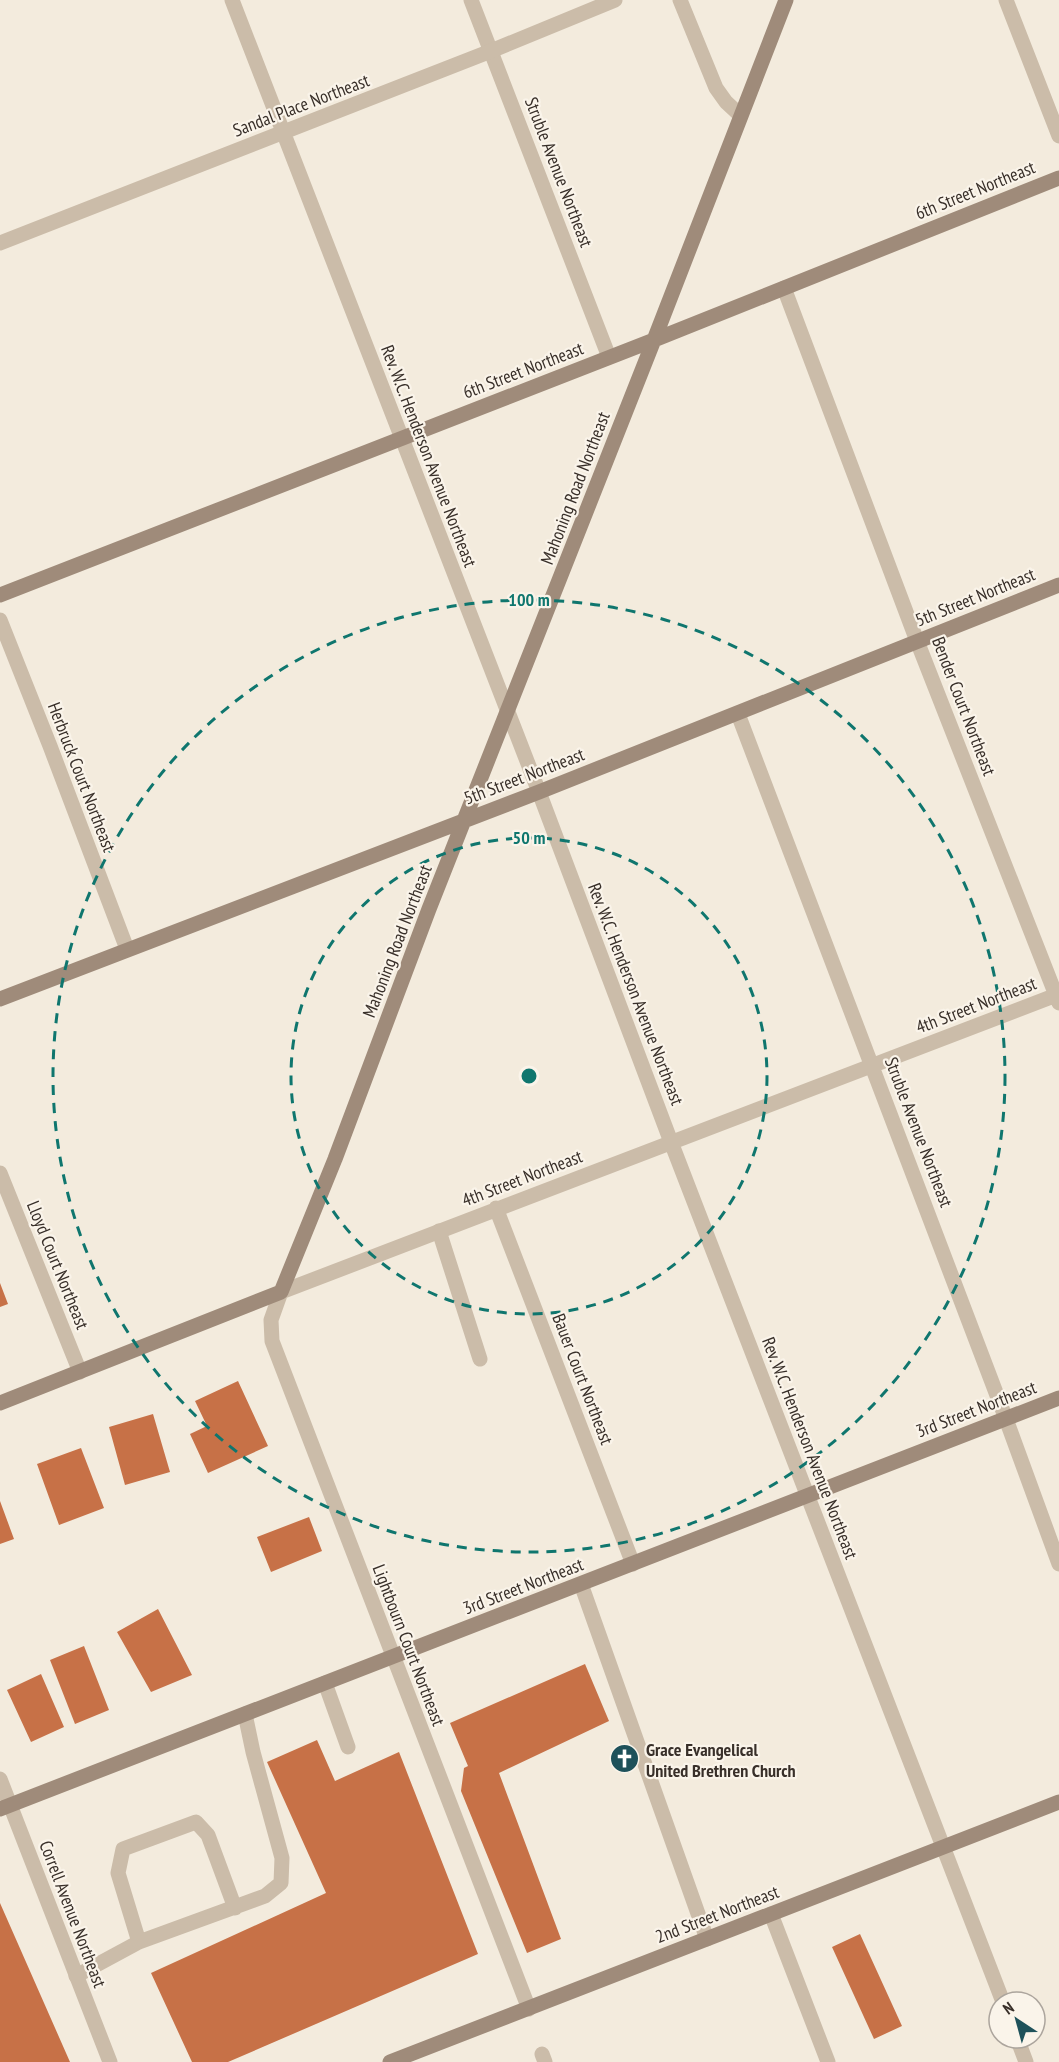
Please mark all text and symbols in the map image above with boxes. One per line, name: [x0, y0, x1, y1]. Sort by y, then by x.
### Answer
street label: Sandal Place Northeast: [230, 68, 372, 142]
street label: Struble Avenue Northeast: [520, 94, 598, 250]
street label: 6th Street Northeast: [912, 155, 1038, 224]
street label: 6th Street Northeast: [459, 336, 587, 404]
street label: Rev. W.C. Henderson Avenue Northeast: [376, 342, 482, 570]
street label: Mahoning Road Northeast: [535, 408, 615, 568]
street label: 5th Street Northeast: [912, 562, 1038, 631]
text: 100 m: [508, 588, 550, 611]
street label: Bender Court Northeast: [927, 633, 1001, 779]
street label: Herbruck Court Northeast: [43, 699, 121, 855]
street label: 5th Street Northeast: [460, 742, 588, 810]
text: 50 m: [513, 826, 545, 849]
street label: Mahoning Road Northeast: [357, 861, 437, 1021]
street label: Rev. W.C. Henderson Avenue Northeast: [583, 880, 689, 1108]
street label: 4th Street Northeast: [912, 971, 1040, 1039]
street label: Struble Avenue Northeast: [880, 1054, 958, 1210]
centre of rings: [519, 1066, 539, 1086]
street label: 4th Street Northeast: [458, 1144, 586, 1212]
street label: Lloyd Court Northeast: [22, 1197, 94, 1333]
street label: Bauer Court Northeast: [547, 1310, 619, 1448]
street label: Rev. W.C. Henderson Avenue Northeast: [757, 1334, 863, 1562]
street label: 3rd Street Northeast: [913, 1375, 1039, 1443]
street label: 3rd Street Northeast: [460, 1552, 586, 1620]
street label: Lightbourn Court Northeast: [368, 1561, 450, 1729]
place label: Grace Evangelical United Brethren Church: [646, 1738, 796, 1782]
church icon: Grace Evangelical United Brethren Church: [609, 1743, 641, 1775]
street label: Correll Avenue Northeast: [34, 1837, 112, 1991]
street label: 2nd Street Northeast: [652, 1880, 782, 1948]
north arrow: [987, 1990, 1047, 2050]
text: N: [999, 1997, 1018, 2018]

